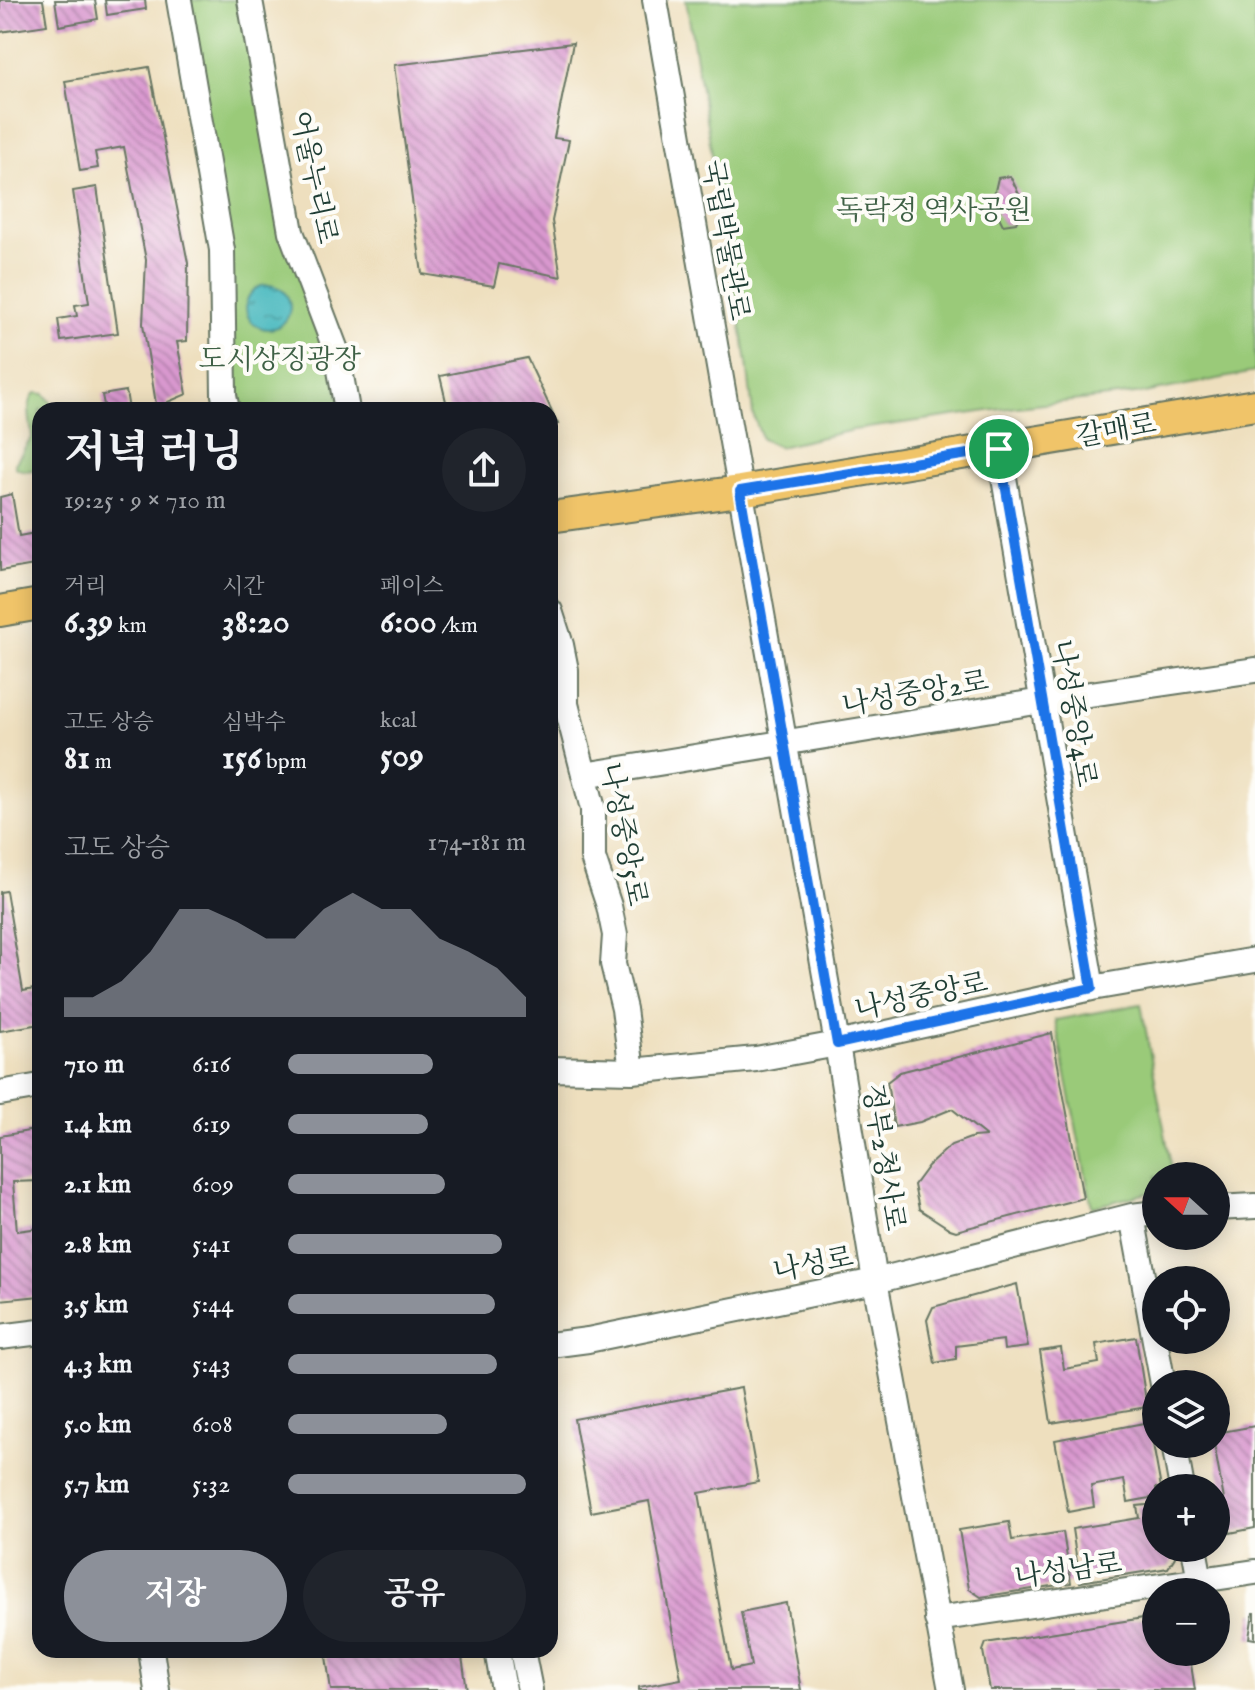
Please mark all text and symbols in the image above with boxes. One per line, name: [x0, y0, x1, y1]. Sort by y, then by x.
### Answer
street label: 어울누리로: [281, 108, 344, 247]
street label: 국립박물관로: [693, 157, 756, 323]
park label: 독락정 역사공원: [836, 194, 1032, 229]
park label: 도시상징광장: [199, 343, 361, 378]
street label: 갈매로: [1073, 407, 1159, 456]
pin: [965, 415, 1033, 483]
text: 저녁 러닝: [64, 426, 244, 482]
icon: arrive: [977, 427, 1021, 471]
button: share: [442, 428, 526, 512]
text: 19:25 · 9 × 710 m: [64, 484, 226, 517]
text: 거리: [64, 573, 107, 601]
text: 시간: [222, 573, 265, 601]
text: 페이스: [380, 573, 444, 601]
text: 6.39: [64, 601, 113, 644]
text: 38:20: [222, 601, 290, 644]
text: 6:00: [380, 601, 437, 644]
text: km: [113, 612, 147, 640]
text: /km: [437, 612, 478, 640]
street label: 나성중앙4로: [1042, 637, 1103, 790]
street label: 나성중앙2로: [839, 664, 992, 725]
text: kcal: [380, 707, 417, 735]
text: 고도 상승: [64, 709, 154, 737]
text: 심박수: [222, 709, 286, 737]
text: 509: [380, 735, 424, 778]
text: 81: [64, 737, 90, 780]
text: 156: [222, 737, 261, 780]
text: m: [90, 748, 112, 776]
text: bpm: [261, 748, 307, 776]
street label: 나성중앙5로: [591, 760, 654, 909]
text: 174–181 m: [427, 826, 526, 859]
text: 고도 상승: [64, 832, 170, 865]
street label: 나성중앙로: [852, 966, 991, 1029]
text: 710 m: [64, 1048, 124, 1081]
text: 6:16: [192, 1048, 230, 1081]
street label: 정부2청사로: [854, 1081, 911, 1233]
text: 1.4 km: [64, 1108, 132, 1141]
text: 6:19: [192, 1108, 231, 1141]
north arrow: [1142, 1162, 1230, 1250]
map controls: [1142, 1162, 1230, 1666]
text: 2.1 km: [64, 1168, 131, 1201]
text: 6:09: [192, 1168, 234, 1201]
text: 2.8 km: [64, 1228, 132, 1261]
text: 5:41: [192, 1228, 231, 1261]
street label: 나성로: [770, 1241, 857, 1290]
button: locate: [1142, 1266, 1230, 1354]
text: 3.5 km: [64, 1288, 128, 1321]
text: 5:44: [192, 1288, 234, 1321]
text: 4.3 km: [64, 1348, 132, 1381]
text: 5:43: [192, 1348, 231, 1381]
button: layers: [1142, 1370, 1230, 1458]
text: 5.0 km: [64, 1408, 131, 1441]
text: 6:08: [192, 1408, 233, 1441]
text: 5.7 km: [64, 1468, 129, 1501]
text: 5:32: [192, 1468, 230, 1501]
button: +: [1142, 1474, 1230, 1562]
street label: 나성남로: [1012, 1547, 1124, 1596]
button: 저장: [64, 1550, 287, 1642]
button: 공유: [303, 1550, 526, 1642]
button: −: [1142, 1578, 1230, 1666]

